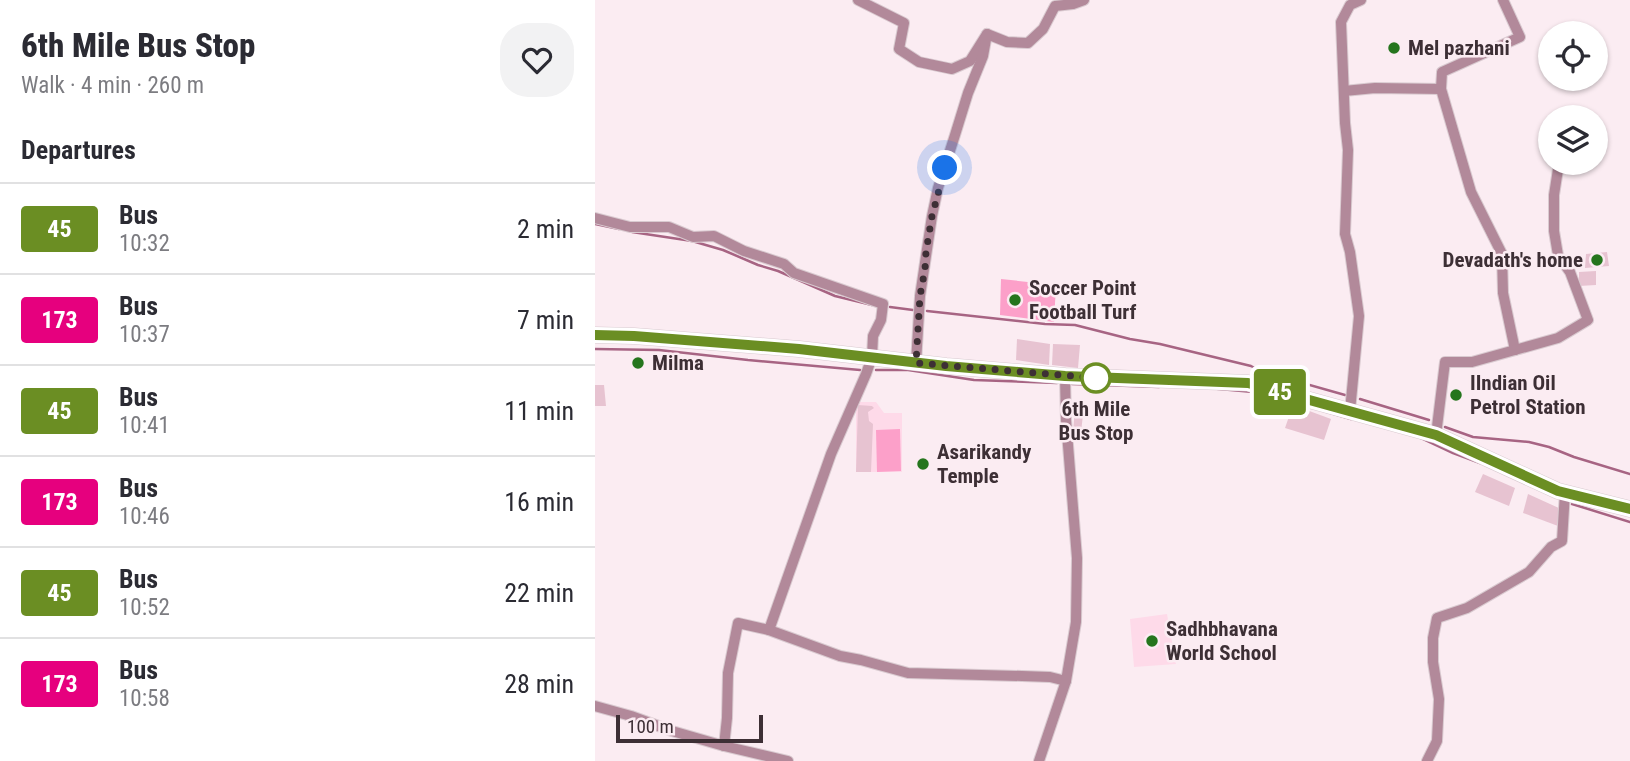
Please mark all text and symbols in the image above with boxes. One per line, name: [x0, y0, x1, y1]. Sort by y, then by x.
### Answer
map controls: [1538, 21, 1608, 175]
button: locate: [1538, 21, 1608, 91]
button: heart: [500, 23, 574, 97]
text: 6th Mile Bus Stop: [21, 26, 255, 65]
place label: Mel pazhani: [1408, 36, 1510, 60]
marker: Mel pazhani: [1386, 40, 1402, 56]
text: Walk · 4 min · 260 m: [21, 72, 204, 99]
button: layers: [1538, 105, 1608, 175]
text: Departures: [21, 135, 136, 165]
your location: [927, 150, 962, 185]
text: Bus: [119, 200, 158, 230]
text: 2 min: [517, 214, 574, 244]
text: 45: [47, 215, 72, 243]
text: 10:32: [119, 230, 170, 257]
place label: Devadath's home: [1443, 248, 1583, 272]
marker: Devadath's home: [1589, 252, 1605, 268]
place label: Soccer Point Football Turf: [1029, 276, 1136, 324]
text: Bus: [119, 291, 158, 321]
marker: Soccer Point Football Turf: [1007, 292, 1023, 308]
text: 7 min: [517, 305, 574, 335]
text: 173: [41, 306, 78, 334]
text: 10:37: [119, 321, 170, 348]
place label: Milma: [652, 351, 704, 375]
marker: Milma: [630, 355, 646, 371]
marker: 6th Mile Bus Stop: [1081, 363, 1111, 393]
line badge: 45: [1249, 369, 1311, 415]
place label: IIndian Oil Petrol Station: [1470, 371, 1586, 419]
text: 45: [1268, 378, 1292, 406]
text: Bus: [119, 382, 158, 412]
marker: IIndian Oil Petrol Station: [1448, 387, 1464, 403]
text: 11 min: [504, 396, 574, 426]
text: 45: [47, 397, 72, 425]
place label: 6th Mile Bus Stop: [1059, 397, 1133, 445]
text: 10:41: [119, 412, 170, 439]
place label: Asarikandy Temple: [937, 440, 1032, 488]
marker: Asarikandy Temple: [915, 456, 931, 472]
text: Bus: [119, 473, 158, 503]
text: 16 min: [504, 487, 574, 517]
text: 173: [41, 488, 78, 516]
text: 10:46: [119, 503, 170, 530]
text: Bus: [119, 564, 158, 594]
text: 22 min: [504, 578, 574, 608]
text: 45: [47, 579, 72, 607]
text: 10:52: [119, 594, 170, 621]
place label: Sadhbhavana World School: [1166, 617, 1278, 665]
marker: Sadhbhavana World School: [1144, 633, 1160, 649]
text: Bus: [119, 655, 158, 685]
text: 28 min: [504, 669, 574, 699]
text: 173: [41, 670, 78, 698]
text: 10:58: [119, 685, 170, 712]
scale bar: [616, 712, 763, 744]
text: 100 m: [627, 715, 674, 738]

